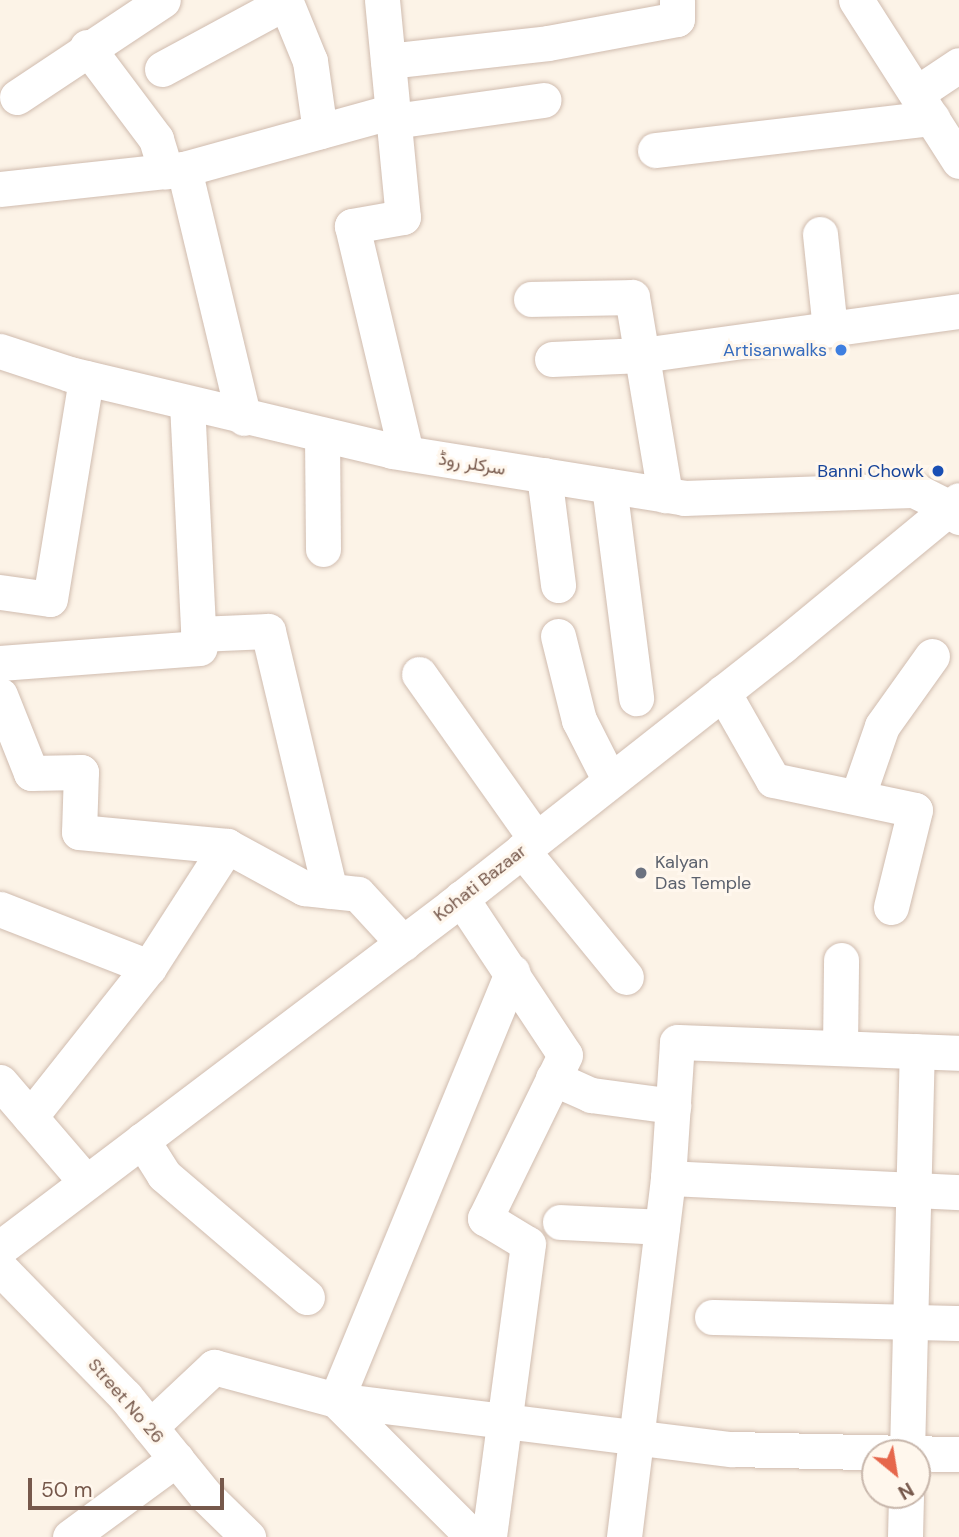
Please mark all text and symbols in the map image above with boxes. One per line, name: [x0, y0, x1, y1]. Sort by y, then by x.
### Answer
place label: Artisanwalks: [723, 339, 827, 361]
marker: Artisanwalks: [833, 342, 849, 358]
street label: سرکلر روڈ: [437, 448, 507, 480]
place label: Banni Chowk: [817, 460, 924, 482]
marker: Banni Chowk: [930, 463, 946, 479]
street label: Kohati Bazaar: [429, 840, 531, 926]
place label: Kalyan Das Temple: [655, 852, 751, 894]
marker: Kalyan Das Temple: [633, 865, 649, 881]
street label: Street No 26: [83, 1354, 169, 1448]
north arrow: [861, 1439, 931, 1509]
scale bar: [32, 1464, 228, 1508]
text: 50 m: [41, 1476, 92, 1504]
text: N: [894, 1477, 918, 1505]

